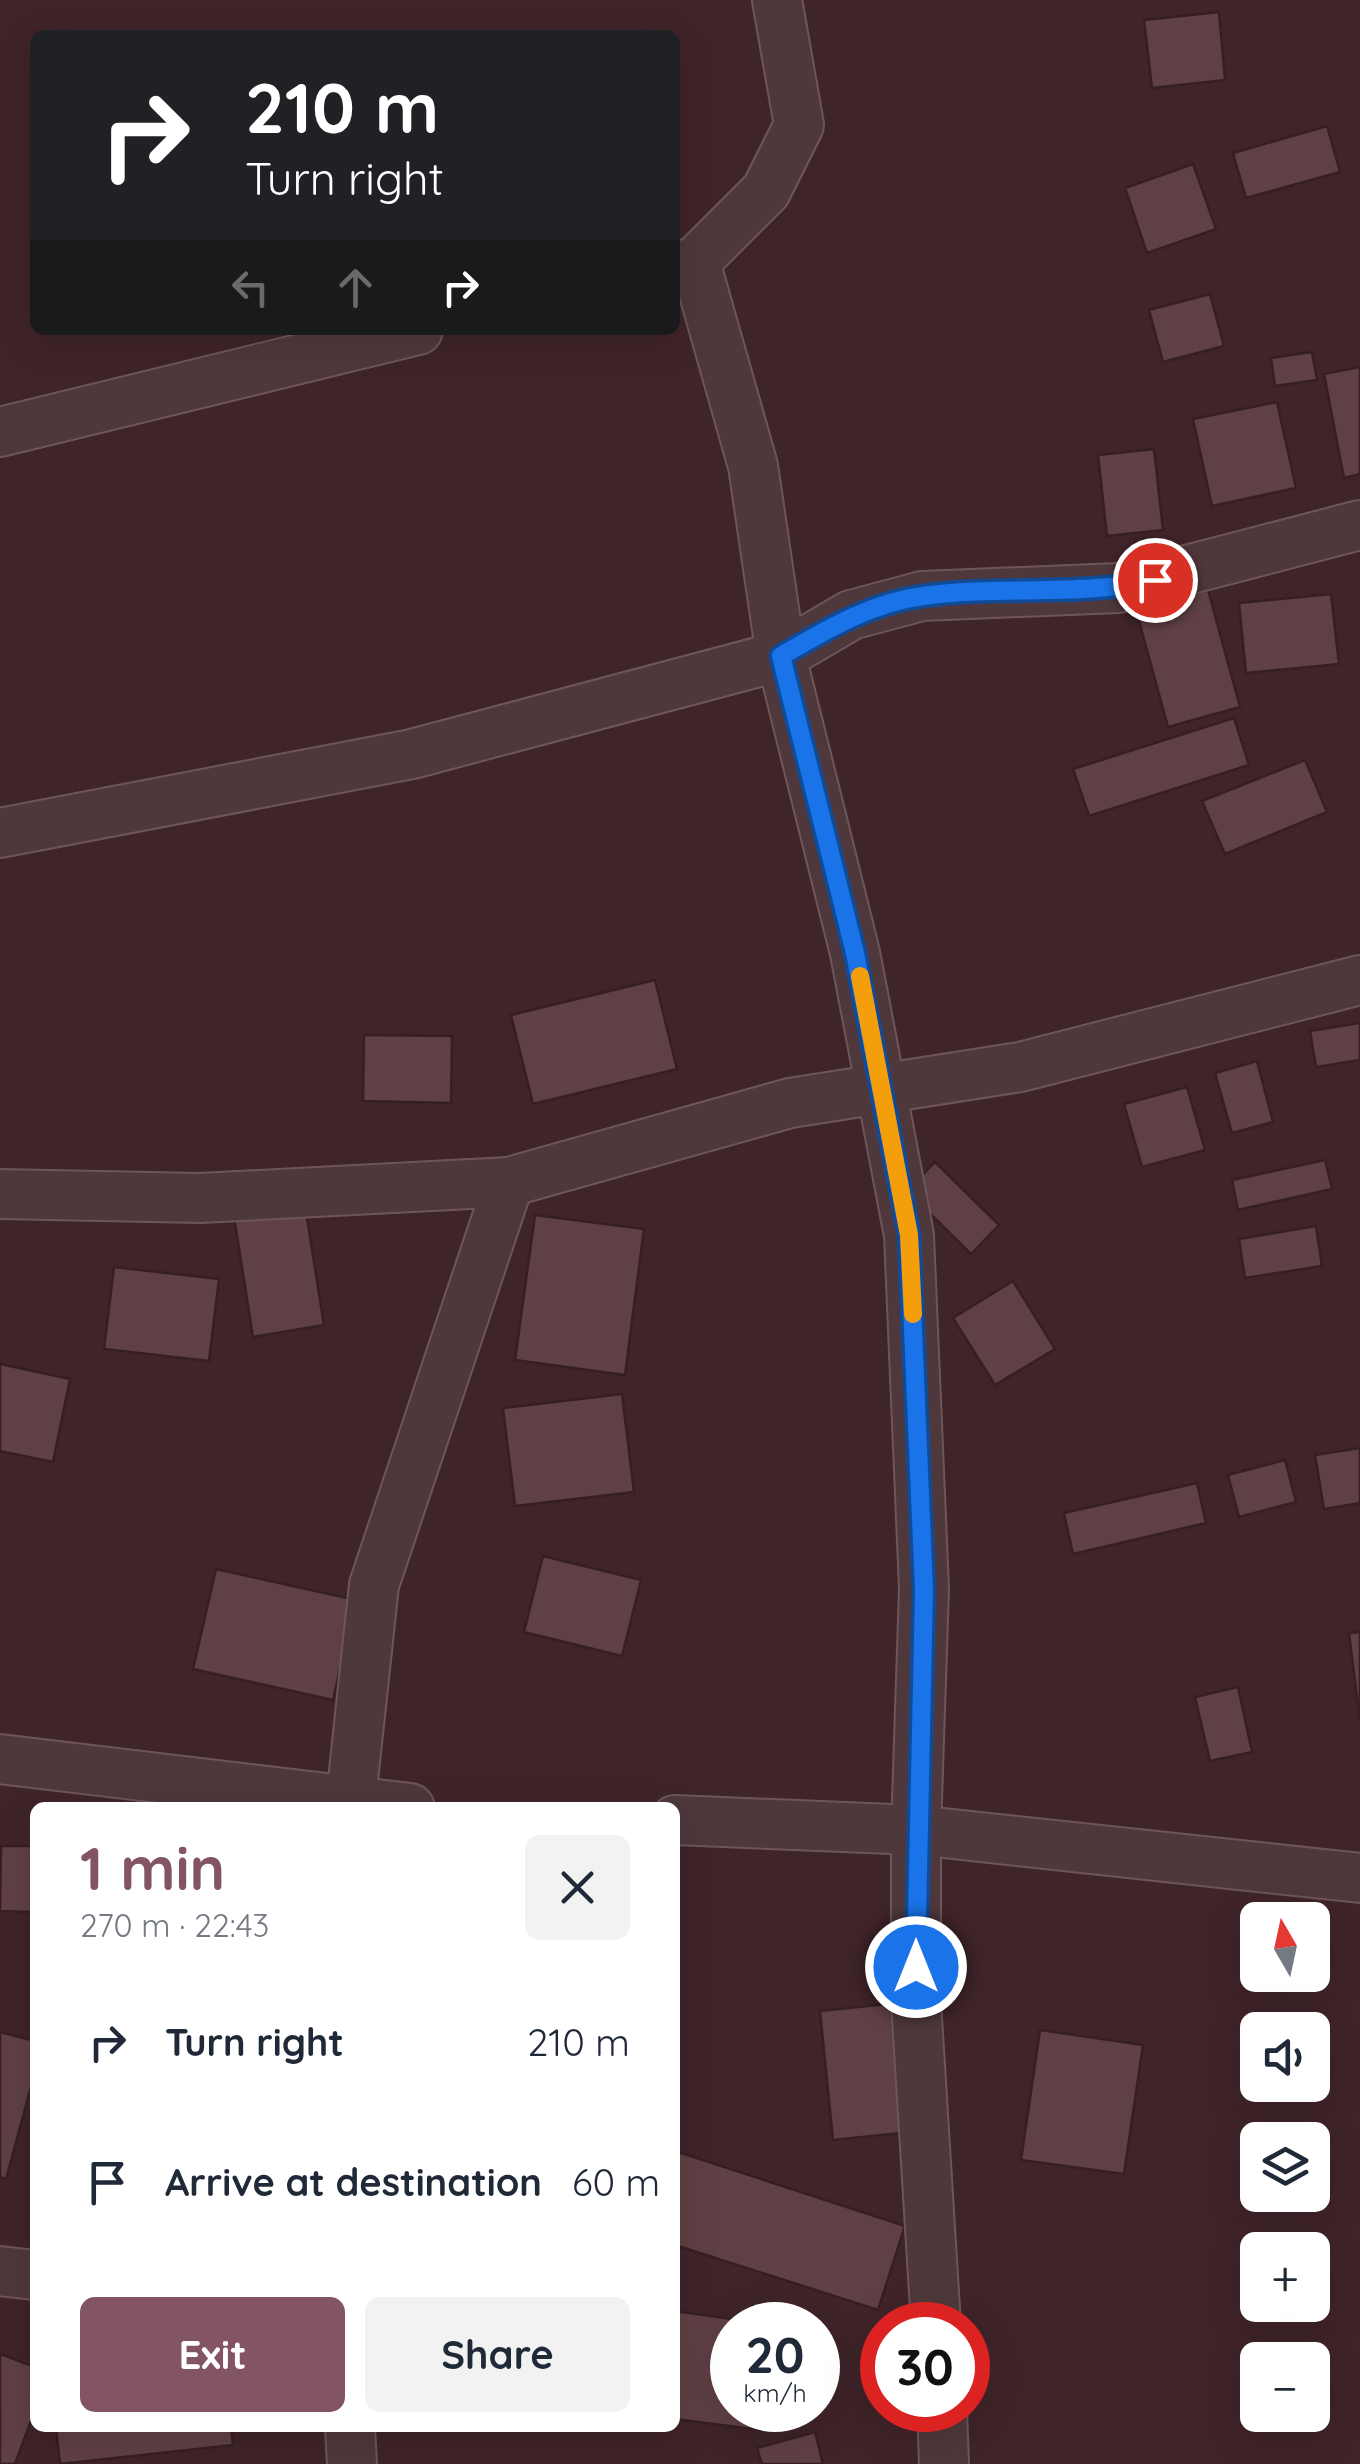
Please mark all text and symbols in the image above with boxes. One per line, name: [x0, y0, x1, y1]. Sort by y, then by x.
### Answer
text: 210 m: [245, 63, 439, 151]
icon: right: [80, 70, 210, 200]
text: Turn right: [245, 150, 444, 206]
icon: left: [223, 260, 278, 315]
icon: ahead: [328, 260, 383, 315]
icon: right: [433, 260, 488, 315]
pin: [1113, 538, 1198, 623]
icon: arrive: [1128, 553, 1183, 608]
text: 1 min: [80, 1830, 225, 1905]
button: close: [525, 1835, 630, 1940]
north arrow: [1240, 1902, 1330, 1992]
map controls: [1240, 1902, 1330, 2432]
text: 270 m · 22:43: [80, 1905, 269, 1945]
position arrow: [864, 1915, 968, 2019]
button: sound: [1240, 2012, 1330, 2102]
icon: right: [80, 2015, 135, 2070]
text: Turn right: [165, 2018, 344, 2066]
text: 210 m: [527, 2018, 630, 2066]
button: layers: [1240, 2122, 1330, 2212]
icon: arrive: [80, 2155, 135, 2210]
text: Arrive at destination: [165, 2158, 542, 2206]
text: 60 m: [572, 2158, 660, 2206]
button: +: [1240, 2232, 1330, 2322]
button: Exit: [80, 2297, 345, 2412]
button: Share: [365, 2297, 630, 2412]
speed limit sign: 30: [860, 2302, 990, 2432]
text: 20: [745, 2323, 805, 2386]
button: −: [1240, 2342, 1330, 2432]
text: km/h: [743, 2377, 807, 2408]

